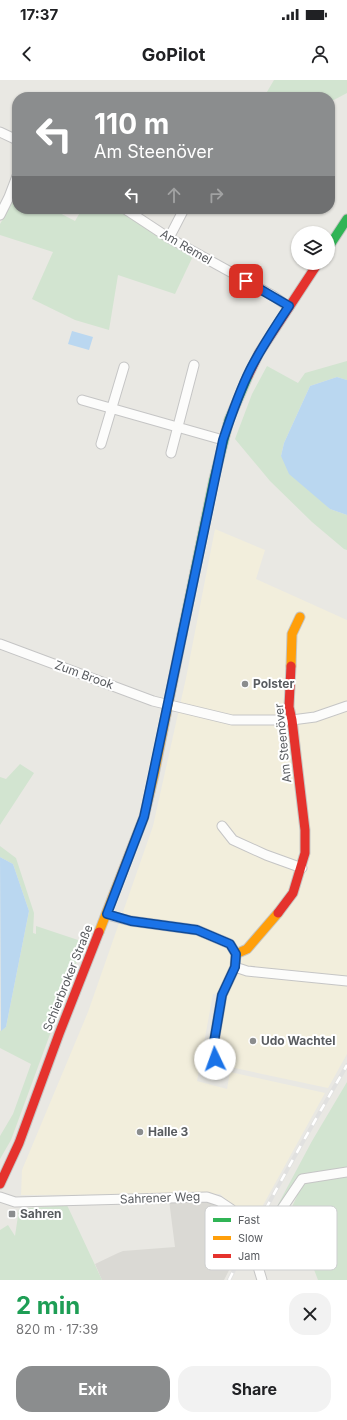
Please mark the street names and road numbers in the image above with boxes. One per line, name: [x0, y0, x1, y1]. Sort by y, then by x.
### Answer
street label: Am Remel: [158, 226, 215, 267]
street label: Zum Brook: [53, 657, 116, 692]
street label: Am Steenöver: [271, 702, 294, 783]
street label: Schierbroker Straße: [39, 922, 96, 1033]
street label: Sahrener Weg: [120, 1189, 200, 1206]

